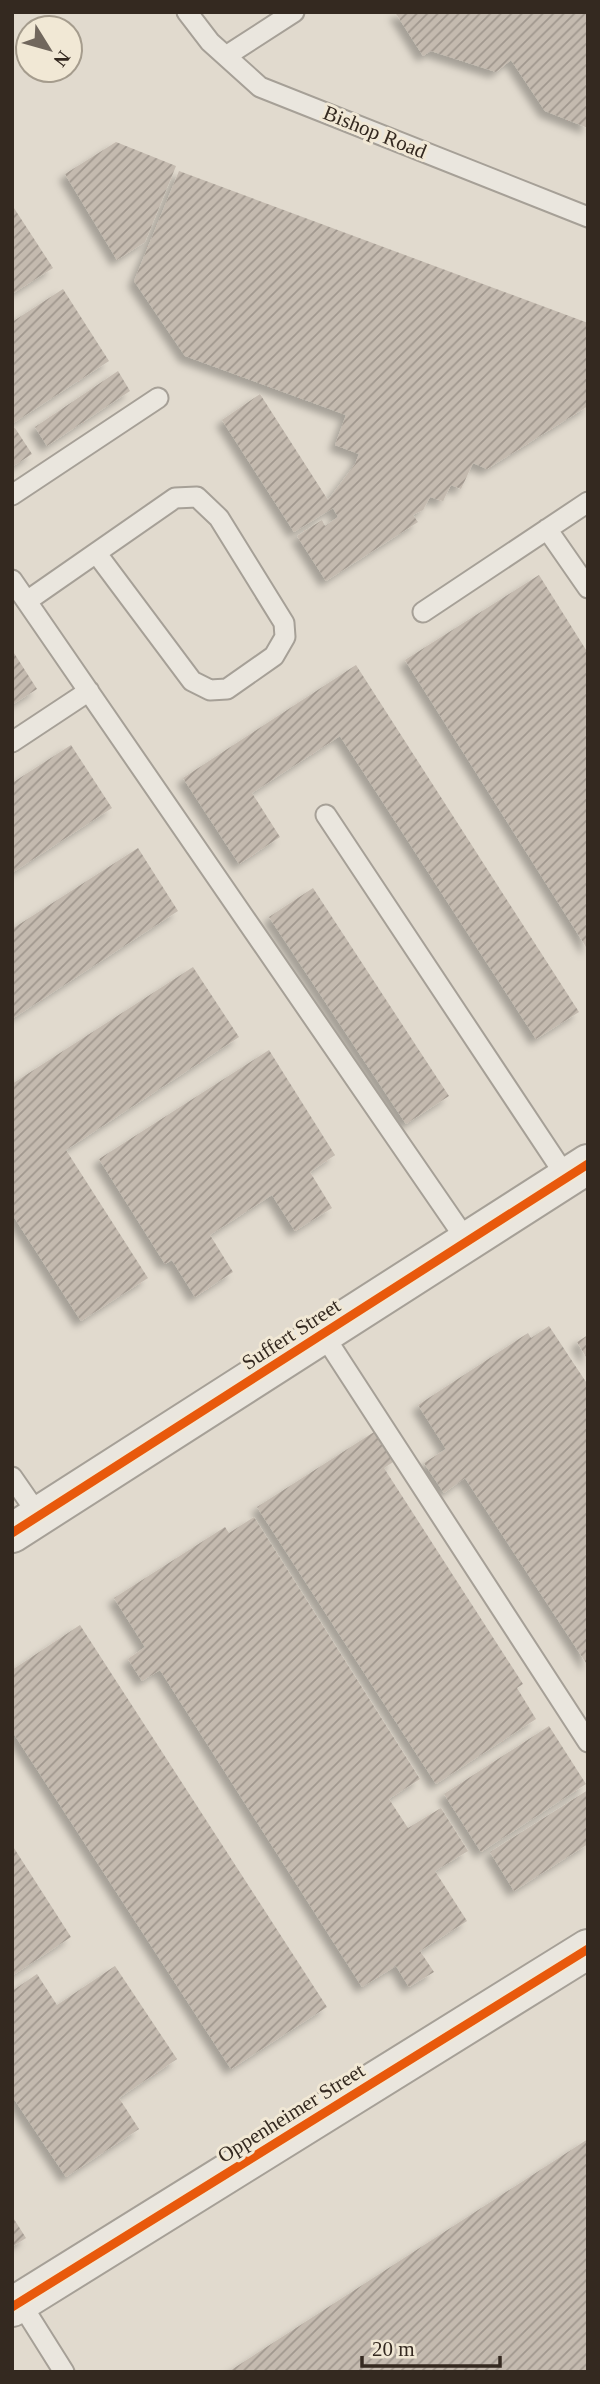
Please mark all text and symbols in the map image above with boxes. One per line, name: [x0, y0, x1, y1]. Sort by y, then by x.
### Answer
north arrow: [14, 14, 84, 84]
text: N: [49, 47, 75, 71]
street label: Bishop Road: [320, 100, 431, 164]
street label: Suffert Street: [237, 1293, 345, 1375]
street label: Oppenheimer Street: [213, 2058, 369, 2168]
scale bar: [362, 2324, 500, 2368]
text: 20 m: [372, 2337, 415, 2361]

